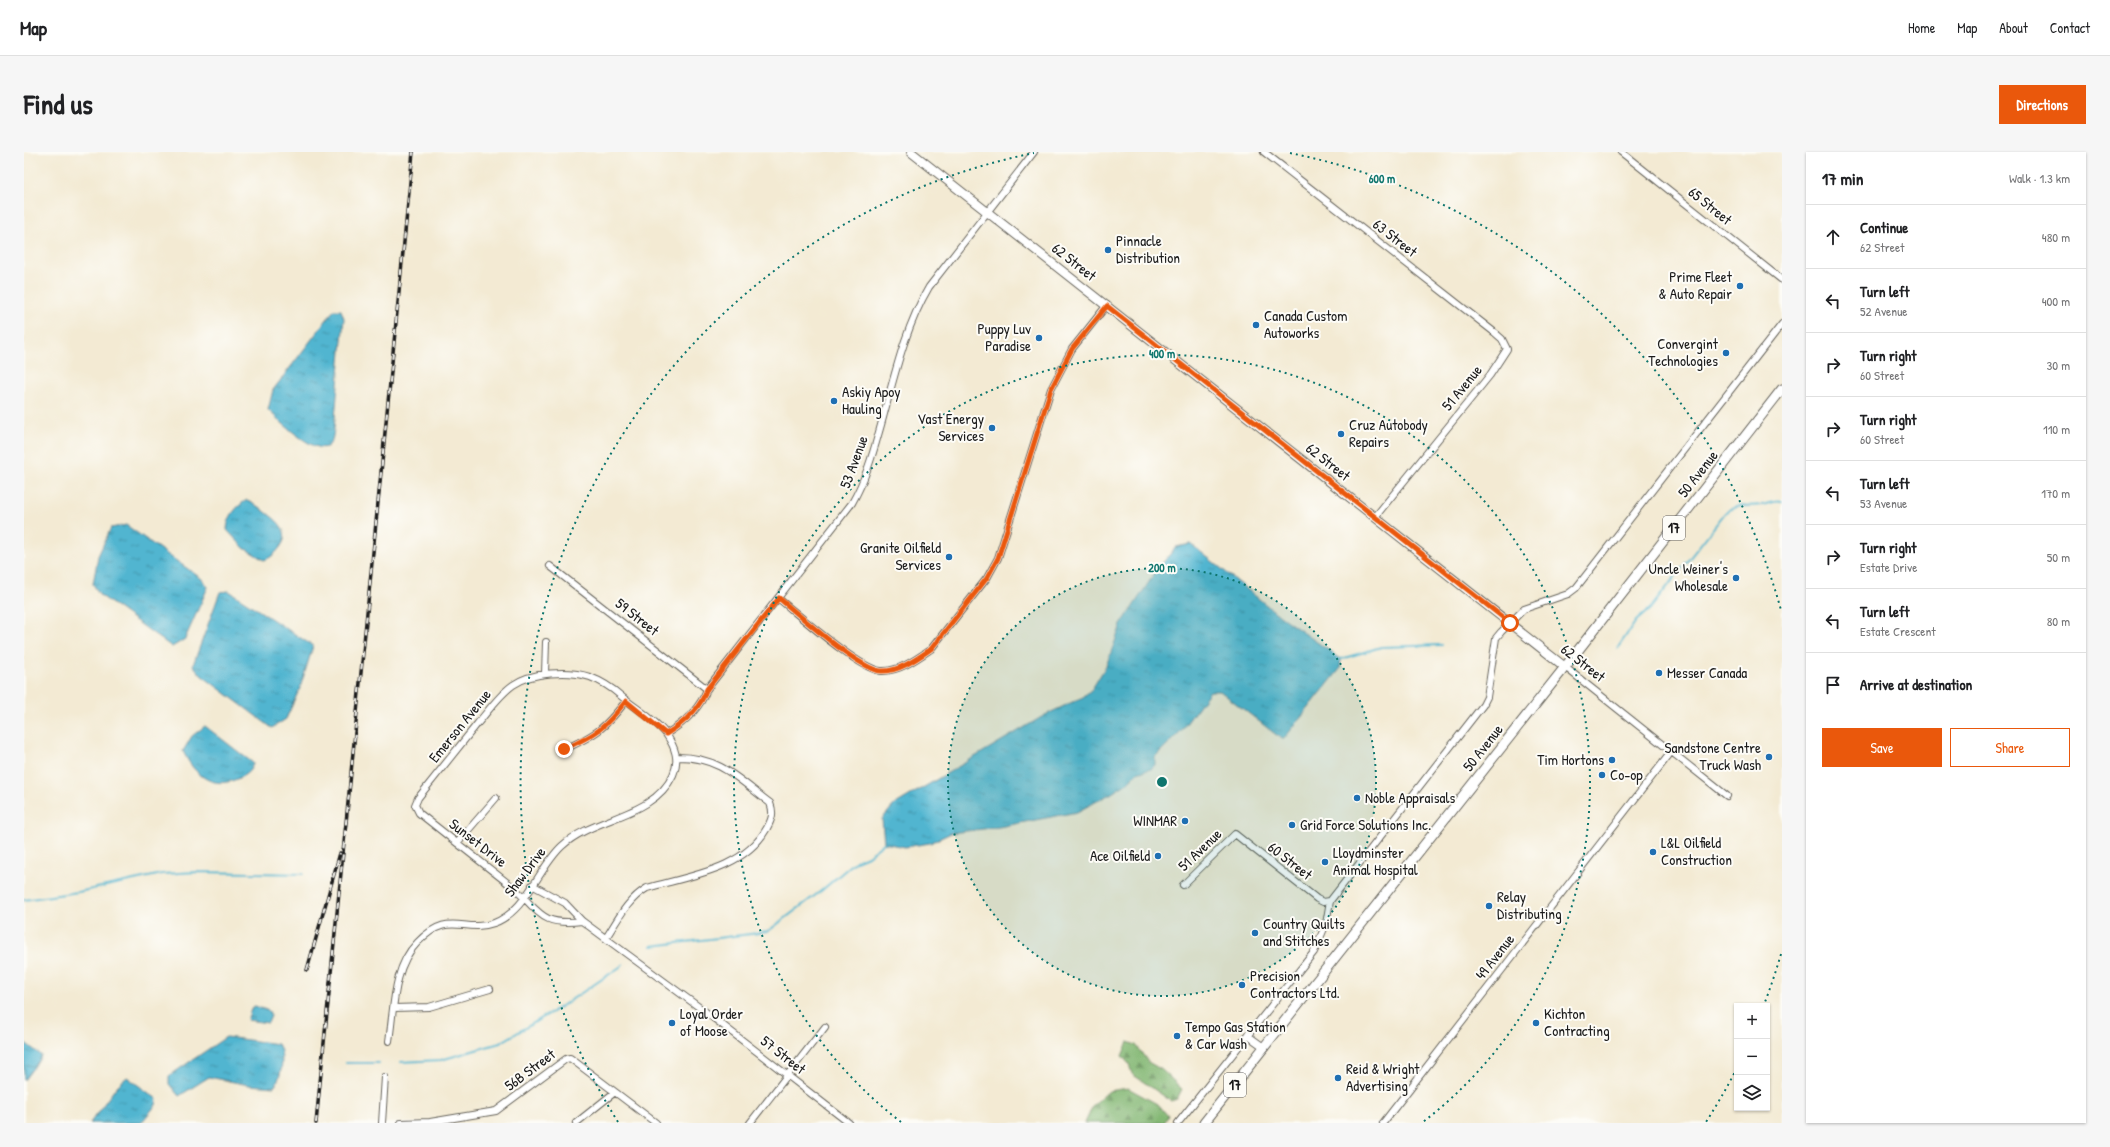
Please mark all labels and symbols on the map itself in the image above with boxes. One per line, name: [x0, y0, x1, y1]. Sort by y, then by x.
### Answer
text: 600 m: [1369, 170, 1395, 187]
street label: 65 Street: [1684, 181, 1737, 230]
street label: 63 Street: [1369, 214, 1423, 262]
place label: Pinnacle Distribution: [1116, 230, 1180, 268]
street label: 62 Street: [1048, 238, 1102, 286]
marker: Pinnacle Distribution: [1103, 245, 1113, 255]
place label: Prime Fleet & Auto Repair: [1658, 266, 1733, 304]
marker: Prime Fleet & Auto Repair: [1735, 281, 1745, 291]
place label: Canada Custom Autoworks: [1264, 305, 1347, 343]
place label: Puppy Luv Paradise: [978, 318, 1031, 356]
marker: Canada Custom Autoworks: [1251, 320, 1261, 330]
marker: Puppy Luv Paradise: [1034, 333, 1044, 343]
place label: Convergint Technologies: [1648, 333, 1719, 371]
text: 400 m: [1149, 345, 1175, 362]
marker: Convergint Technologies: [1721, 348, 1731, 358]
street label: 51 Avenue: [1437, 360, 1487, 415]
place label: Askiy Apoy Hauling: [842, 381, 901, 419]
marker: Askiy Apoy Hauling: [829, 396, 839, 406]
place label: Vast Energy Services: [917, 408, 984, 446]
place label: Cruz Autobody Repairs: [1349, 414, 1428, 452]
marker: Vast Energy Services: [987, 423, 997, 433]
marker: Cruz Autobody Repairs: [1336, 429, 1346, 439]
street label: 53 Avenue: [834, 433, 873, 491]
street label: 62 Street: [1302, 438, 1356, 486]
street label: 50 Avenue: [1673, 446, 1723, 502]
road number: 17: [1663, 516, 1685, 540]
place label: Granite Oilfield Services: [860, 537, 941, 575]
marker: Granite Oilfield Services: [944, 552, 954, 562]
place label: Uncle Weiner's Wholesale: [1648, 558, 1728, 596]
text: 200 m: [1148, 559, 1176, 576]
marker: Uncle Weiner's Wholesale: [1731, 573, 1741, 583]
street label: 59 Street: [611, 593, 664, 641]
route start: [1501, 614, 1519, 632]
street label: 62 Street: [1557, 639, 1611, 687]
place label: Messer Canada: [1667, 662, 1747, 683]
marker: Messer Canada: [1654, 668, 1664, 678]
street label: Emerson Avenue: [424, 685, 496, 767]
street label: 50 Avenue: [1458, 720, 1508, 776]
place label: Sandstone Centre Truck Wash: [1665, 737, 1761, 775]
route end: [555, 740, 573, 758]
place label: Tim Hortons: [1537, 749, 1604, 770]
marker: Sandstone Centre Truck Wash: [1764, 752, 1774, 762]
marker: Tim Hortons: [1607, 755, 1617, 765]
place label: Co-op: [1610, 764, 1643, 785]
marker: Co-op: [1597, 770, 1607, 780]
centre of rings: [1155, 775, 1169, 789]
place label: Noble Appraisals: [1365, 787, 1455, 808]
marker: Noble Appraisals: [1352, 793, 1362, 803]
place label: WINMAR: [1133, 810, 1177, 831]
street label: Sunset Drive: [445, 813, 512, 872]
place label: Grid Force Solutions Inc.: [1300, 814, 1431, 835]
marker: WINMAR: [1180, 816, 1190, 826]
marker: Grid Force Solutions Inc.: [1287, 820, 1297, 830]
street label: 51 Avenue: [1173, 824, 1226, 876]
place label: L&L Oilfield Construction: [1661, 832, 1732, 870]
street label: 60 Street: [1264, 837, 1318, 885]
street label: Shaw Drive: [499, 842, 550, 901]
place label: Lloydminster Animal Hospital: [1333, 842, 1418, 880]
place label: Ace Oilfield: [1090, 845, 1150, 866]
marker: L&L Oilfield Construction: [1648, 847, 1658, 857]
marker: Ace Oilfield: [1153, 851, 1163, 861]
marker: Lloydminster Animal Hospital: [1320, 857, 1330, 867]
place label: Relay Distributing: [1497, 886, 1562, 924]
marker: Relay Distributing: [1484, 901, 1494, 911]
place label: Country Quilts and Stitches: [1263, 913, 1345, 951]
marker: Country Quilts and Stitches: [1250, 928, 1260, 938]
street label: 49 Avenue: [1470, 929, 1519, 984]
place label: Precision Contractors Ltd.: [1250, 965, 1340, 1003]
marker: Precision Contractors Ltd.: [1237, 980, 1247, 990]
place label: Loyal Order of Moose: [680, 1003, 743, 1041]
place label: Kichton Contracting: [1544, 1003, 1610, 1041]
place label: Tempo Gas Station & Car Wash: [1185, 1016, 1286, 1054]
marker: Loyal Order of Moose: [667, 1018, 677, 1028]
marker: Kichton Contracting: [1531, 1018, 1541, 1028]
street label: 57 Street: [756, 1030, 811, 1079]
marker: Tempo Gas Station & Car Wash: [1172, 1031, 1182, 1041]
street label: 56B Street: [500, 1043, 560, 1096]
place label: Reid & Wright Advertising: [1346, 1058, 1420, 1096]
road number: 17: [1224, 1073, 1246, 1097]
marker: Reid & Wright Advertising: [1333, 1073, 1343, 1083]

